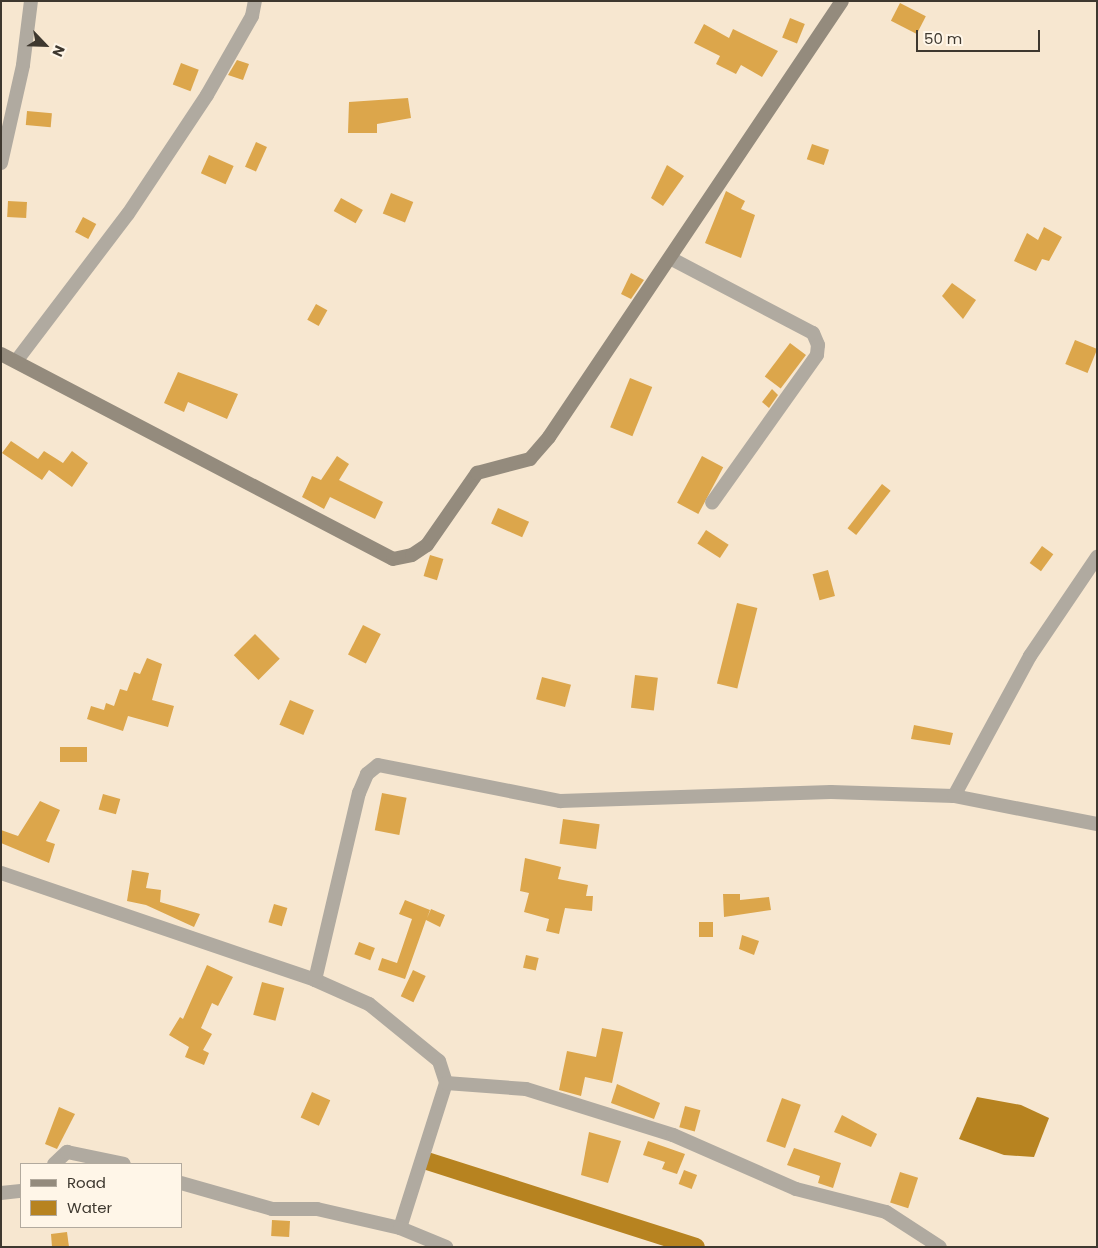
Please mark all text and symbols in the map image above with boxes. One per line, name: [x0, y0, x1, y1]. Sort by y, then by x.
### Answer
north arrow: [20, 20, 70, 70]
scale bar: [918, 20, 1042, 52]
text: 50 m: [924, 28, 962, 49]
text: N: [47, 42, 70, 60]
legend: [20, 1163, 182, 1228]
text: Road: [67, 1172, 106, 1193]
text: Water: [67, 1197, 112, 1218]

